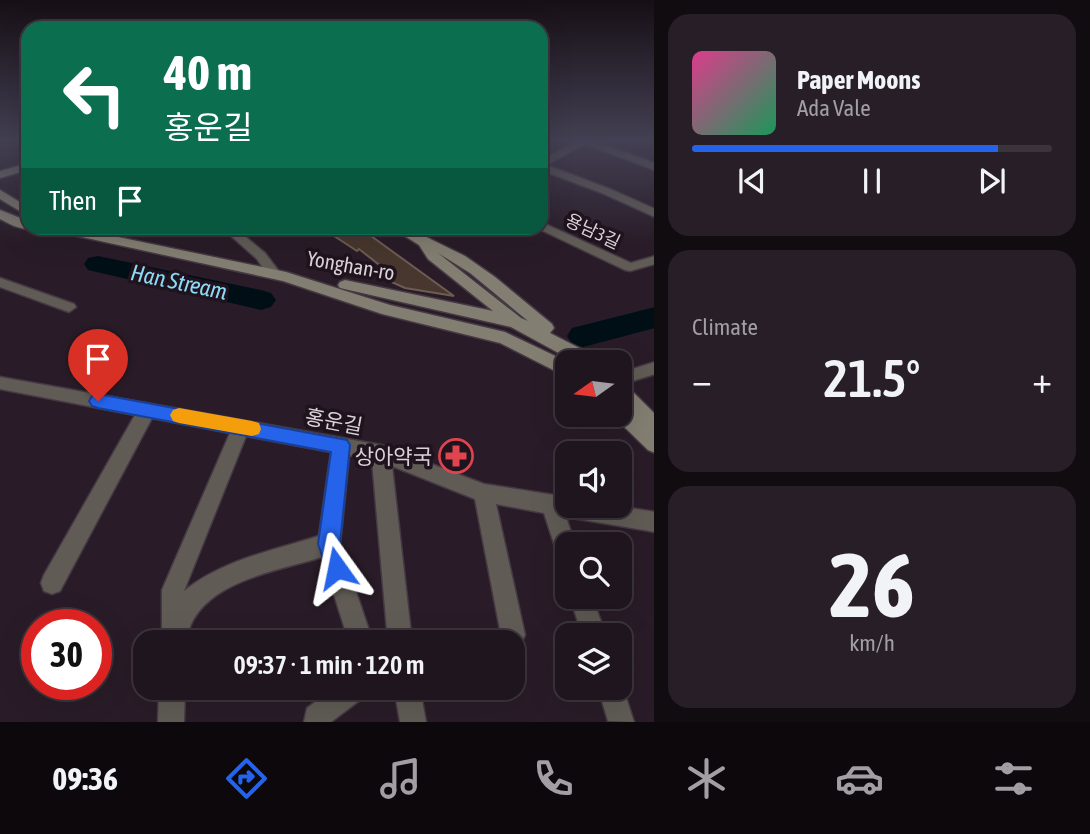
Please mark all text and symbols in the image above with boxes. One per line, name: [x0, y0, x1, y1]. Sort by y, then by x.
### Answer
text: 40 m: [164, 44, 252, 100]
icon: left: [49, 49, 140, 140]
text: Paper Moons: [797, 65, 920, 95]
text: Ada Vale: [797, 95, 871, 121]
text: 홍운길: [164, 109, 252, 146]
icon: previous: [733, 162, 771, 200]
icon: pause: [853, 162, 891, 200]
icon: next: [973, 162, 1011, 200]
icon: arrive: [111, 182, 149, 220]
text: Then: [49, 186, 97, 216]
street label: 용남3길: [562, 209, 624, 253]
street label: Yonghan-ro: [305, 245, 397, 285]
water label: Han Stream: [128, 259, 230, 305]
text: Climate: [692, 314, 758, 340]
pin: [68, 329, 128, 401]
icon: arrive: [79, 340, 117, 378]
text: 21.5°: [824, 348, 920, 408]
north arrow: [555, 350, 632, 427]
map controls: [555, 350, 632, 700]
text: −: [692, 358, 712, 401]
text: +: [1032, 358, 1052, 401]
street label: 홍운길: [303, 404, 365, 438]
pharmacy icon: 상아약국: [437, 437, 475, 475]
button: sound: [555, 441, 632, 518]
place label: 상아약국: [355, 444, 432, 468]
position arrow: [300, 531, 374, 605]
button: search: [555, 532, 632, 609]
text: 26: [829, 532, 915, 636]
speed limit sign: 30: [21, 609, 112, 700]
button: layers: [555, 623, 632, 700]
text: km/h: [849, 630, 895, 656]
text: 09:37 · 1 min · 120 m: [234, 650, 424, 680]
icon: directions: [222, 754, 271, 803]
icon: music: [376, 754, 425, 803]
icon: phone: [529, 754, 578, 803]
icon: climate: [682, 754, 731, 803]
icon: car: [835, 754, 884, 803]
icon: filters: [989, 754, 1038, 803]
text: 09:36: [52, 760, 118, 797]

